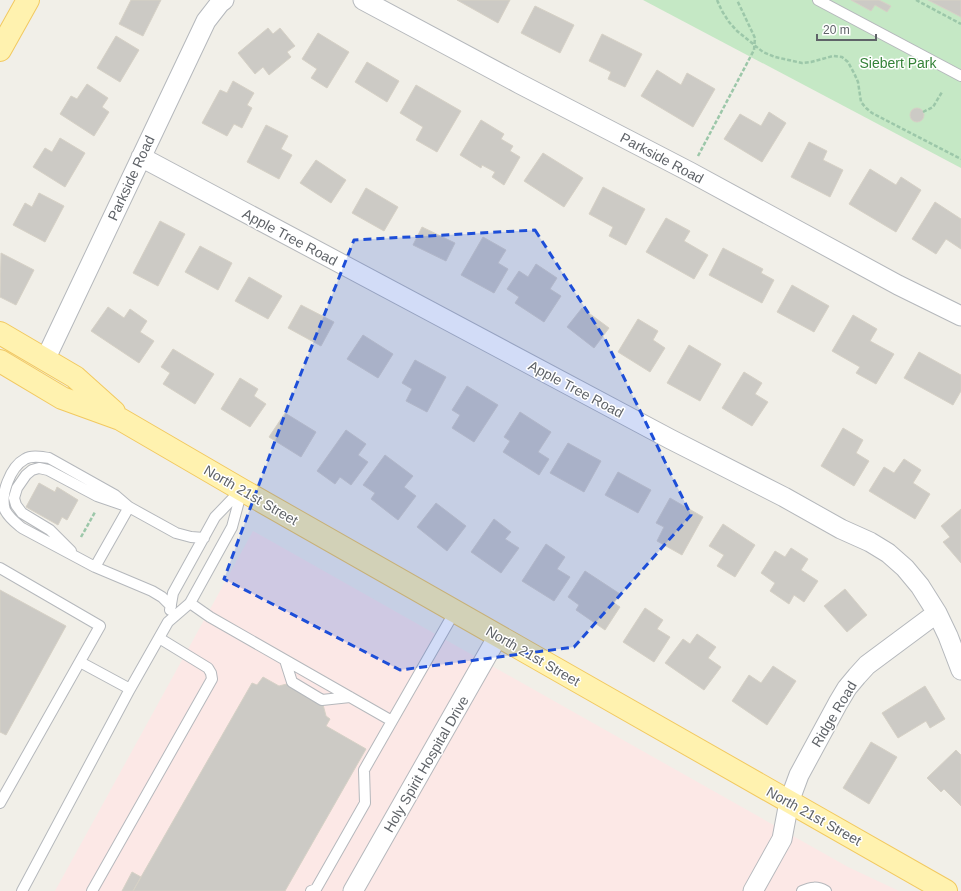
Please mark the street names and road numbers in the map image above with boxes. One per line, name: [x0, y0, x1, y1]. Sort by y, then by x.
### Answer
street label: Parkside Road: [618, 129, 706, 187]
street label: Parkside Road: [104, 133, 158, 223]
street label: Apple Tree Road: [240, 205, 340, 269]
street label: Apple Tree Road: [526, 357, 626, 421]
street label: North 21st Street: [201, 462, 301, 528]
street label: North 21st Street: [483, 623, 583, 689]
street label: Ridge Road: [808, 678, 860, 750]
street label: Holy Spirit Hospital Drive: [380, 693, 472, 835]
street label: North 21st Street: [764, 783, 864, 849]

